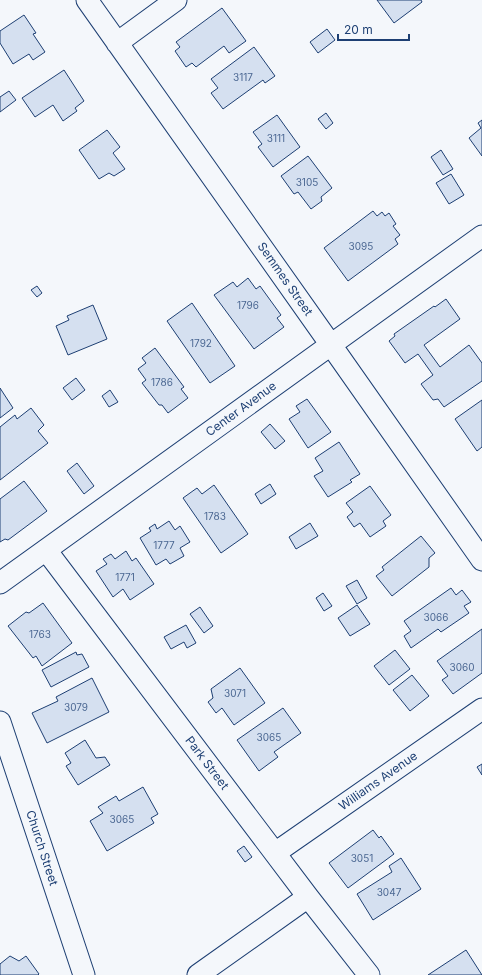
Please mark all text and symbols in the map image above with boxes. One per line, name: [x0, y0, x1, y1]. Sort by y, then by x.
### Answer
scale bar: [338, 16, 409, 42]
text: 20 m: [344, 22, 373, 37]
house number: 3117: [233, 71, 253, 83]
house number: 3111: [267, 132, 285, 144]
house number: 3105: [296, 176, 318, 188]
street label: Semmes Street: [255, 239, 316, 318]
house number: 3095: [349, 240, 373, 252]
house number: 1796: [237, 299, 259, 311]
house number: 1792: [190, 337, 212, 349]
house number: 1786: [151, 376, 173, 388]
street label: Center Avenue: [202, 378, 279, 439]
house number: 1783: [204, 510, 226, 522]
house number: 1777: [153, 539, 175, 551]
house number: 1771: [115, 571, 135, 583]
house number: 3066: [424, 611, 448, 623]
house number: 1763: [29, 628, 51, 640]
house number: 3060: [450, 661, 475, 673]
house number: 3071: [224, 687, 246, 699]
house number: 3079: [64, 701, 88, 713]
house number: 3065: [257, 731, 281, 743]
street label: Park Street: [182, 733, 232, 792]
street label: Williams Avenue: [336, 748, 420, 813]
street label: Church Street: [23, 808, 62, 888]
house number: 3065: [110, 813, 134, 825]
house number: 3051: [351, 852, 373, 864]
house number: 3047: [377, 886, 402, 898]

